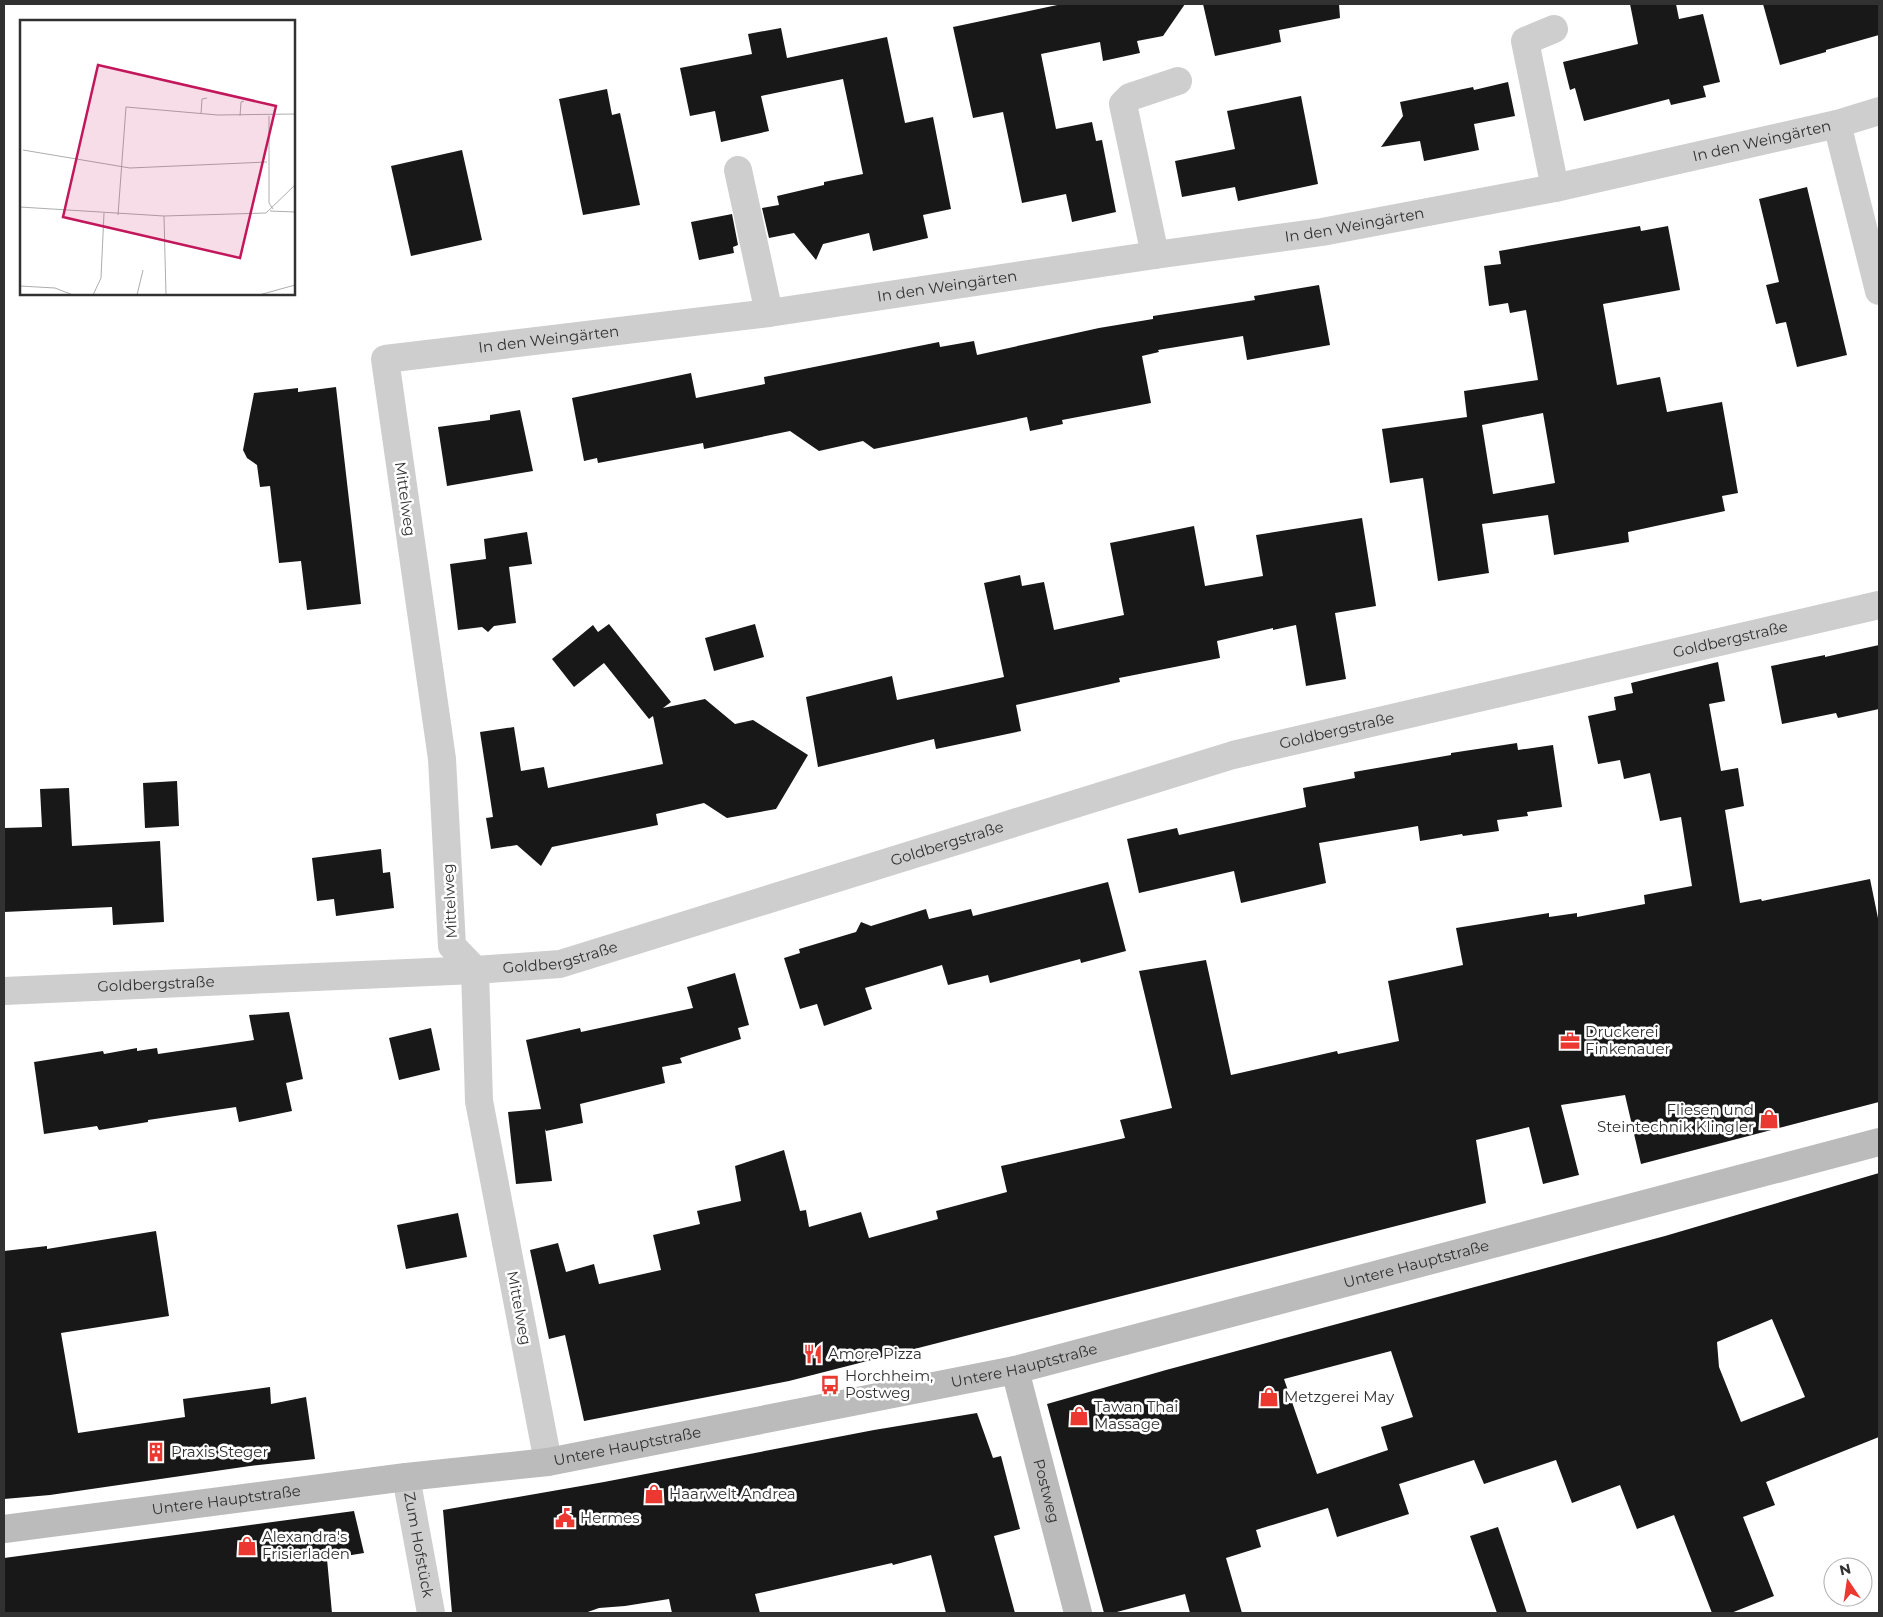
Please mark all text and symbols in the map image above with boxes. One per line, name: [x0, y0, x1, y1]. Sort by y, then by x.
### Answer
inset map: [20, 20, 295, 295]
street label: In den Weingärten: [1691, 116, 1833, 165]
street label: In den Weingärten: [1283, 203, 1426, 246]
street label: In den Weingärten: [876, 266, 1018, 306]
street label: In den Weingärten: [477, 321, 620, 357]
street label: Mittelweg: [391, 460, 420, 538]
street label: Goldbergstraße: [1671, 616, 1790, 662]
street label: Goldbergstraße: [1277, 708, 1396, 753]
street label: Goldbergstraße: [888, 817, 1006, 870]
street label: Mittelweg: [438, 863, 461, 939]
street label: Goldbergstraße: [502, 937, 620, 977]
street label: Goldbergstraße: [97, 972, 215, 996]
place label: Druckerei Finkenauer: [1585, 1022, 1671, 1058]
office icon: Druckerei Finkenauer: [1559, 1030, 1581, 1052]
place label: Fliesen und Steintechnik Klingler: [1597, 1100, 1754, 1136]
shop icon: Fliesen und Steintechnik Klingler: [1758, 1108, 1780, 1130]
street label: Untere Hauptstraße: [1341, 1235, 1491, 1292]
street label: Mittelweg: [503, 1269, 536, 1347]
street label: Untere Hauptstraße: [949, 1339, 1099, 1391]
restaurant icon: Amore Pizza: [802, 1343, 824, 1365]
place label: Amore Pizza: [828, 1344, 922, 1363]
place label: Horchheim, Postweg: [845, 1366, 933, 1402]
bus stop icon: Horchheim, Postweg: [819, 1374, 841, 1396]
shop icon: Metzgerei May: [1258, 1386, 1280, 1408]
place label: Metzgerei May: [1284, 1387, 1395, 1406]
place label: Tawan Thai Massage: [1094, 1397, 1178, 1433]
shop icon: Tawan Thai Massage: [1068, 1405, 1090, 1427]
street label: Untere Hauptstraße: [552, 1422, 703, 1470]
building icon: Praxis Steger: [145, 1441, 167, 1463]
place label: Praxis Steger: [171, 1442, 268, 1461]
street label: Postweg: [1029, 1457, 1064, 1525]
street label: Untere Hauptstraße: [151, 1481, 302, 1519]
shop icon: Haarwelt Andrea: [643, 1483, 665, 1505]
place label: Haarwelt Andrea: [669, 1484, 796, 1503]
street label: Zum Hofstück: [400, 1490, 438, 1599]
public building icon: Hermes: [554, 1507, 576, 1529]
place label: Hermes: [580, 1508, 639, 1527]
place label: Alexandra's Frisierladen: [262, 1527, 350, 1563]
shop icon: Alexandra's Frisierladen: [236, 1535, 258, 1557]
north arrow: [1823, 1557, 1873, 1607]
text: N: [1838, 1559, 1853, 1579]

